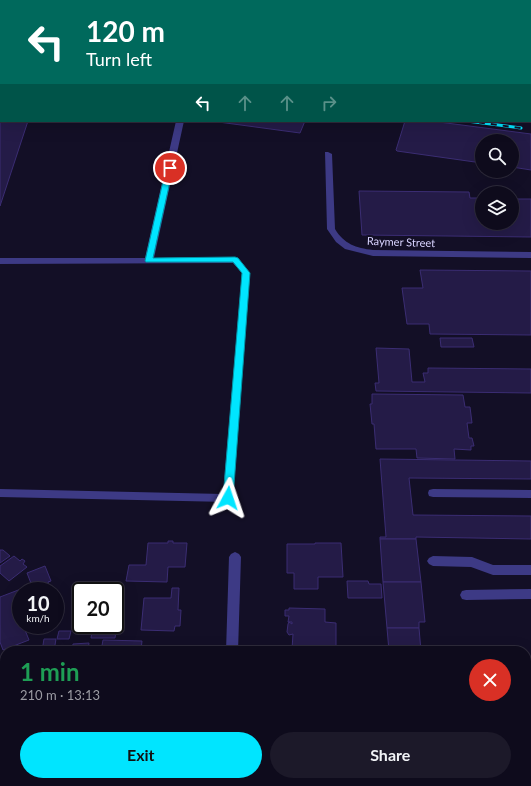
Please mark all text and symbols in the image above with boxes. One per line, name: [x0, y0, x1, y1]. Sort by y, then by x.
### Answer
text: 120 m: [86, 14, 165, 48]
icon: left: [20, 16, 72, 68]
text: Turn left: [86, 48, 152, 70]
icon: left: [192, 92, 214, 114]
icon: ahead: [234, 92, 256, 114]
icon: ahead: [276, 92, 298, 114]
icon: right: [318, 92, 340, 114]
map controls: [475, 134, 519, 230]
button: search: [475, 134, 519, 178]
pin: [153, 151, 187, 185]
icon: arrive: [159, 157, 181, 179]
button: layers: [475, 186, 519, 230]
street label: Raymer Street: [367, 234, 435, 249]
position arrow: [207, 477, 249, 519]
speed limit sign: 20: [72, 582, 124, 634]
text: 10: [26, 591, 50, 615]
text: km/h: [26, 612, 50, 624]
text: 1 min: [20, 657, 80, 686]
button: close: [469, 659, 511, 701]
text: 210 m · 13:13: [20, 687, 100, 703]
button: Exit: [20, 732, 262, 778]
button: Share: [270, 732, 511, 778]

